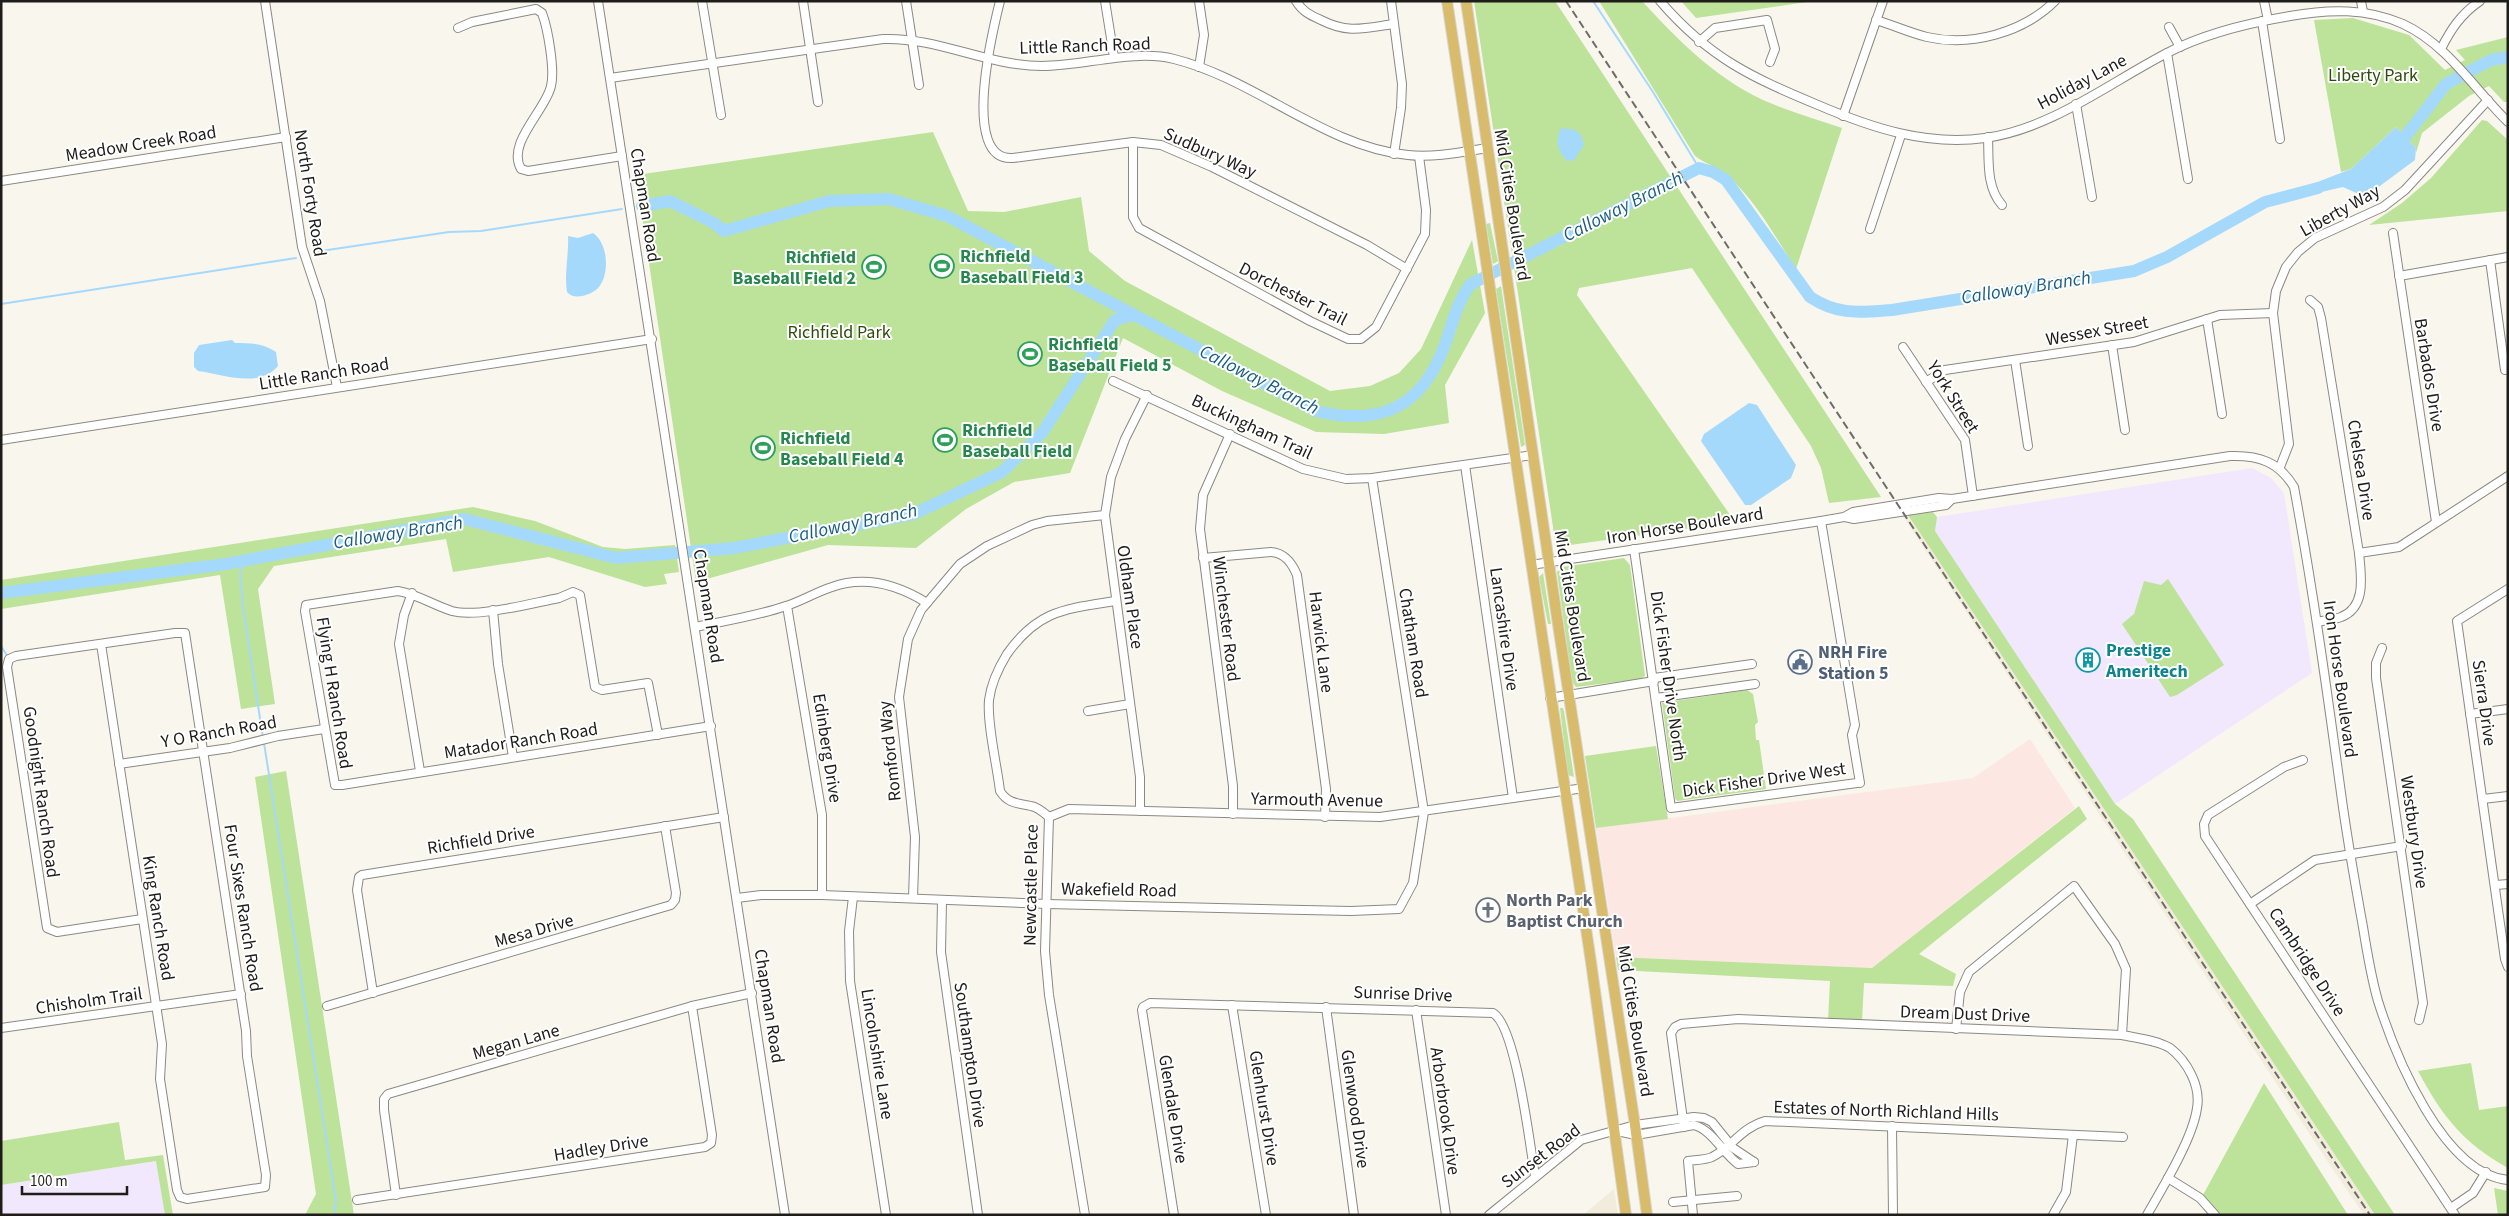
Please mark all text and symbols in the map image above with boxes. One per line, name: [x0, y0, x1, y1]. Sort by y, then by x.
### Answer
street label: Little Ranch Road: [1019, 31, 1151, 61]
street label: Holiday Lane: [2033, 48, 2131, 116]
park label: Liberty Park: [2328, 63, 2418, 88]
street label: Meadow Creek Road: [64, 120, 218, 168]
street label: Sudbury Way: [1160, 121, 1261, 185]
street label: Mid Cities Boulevard: [1488, 127, 1536, 283]
street label: North Forty Road: [288, 128, 332, 258]
street label: Chapman Road: [624, 146, 666, 264]
water label: Calloway Branch: [1558, 165, 1688, 249]
street label: Liberty Way: [2296, 179, 2385, 243]
place label: Richfield Baseball Field 3: [960, 244, 1083, 290]
place label: Richfield Baseball Field 2: [733, 245, 856, 291]
sports icon: Richfield Baseball Field 3: [929, 253, 955, 279]
sports icon: Richfield Baseball Field 2: [861, 254, 887, 280]
street label: Dorchester Trail: [1235, 256, 1351, 332]
water label: Calloway Branch: [1959, 264, 2093, 312]
street label: Wessex Street: [2044, 310, 2150, 352]
street label: Barbados Drive: [2408, 316, 2450, 434]
park label: Richfield Park: [787, 320, 891, 345]
place label: Richfield Baseball Field 5: [1048, 332, 1171, 378]
water label: Calloway Branch: [1194, 338, 1324, 422]
sports icon: Richfield Baseball Field 5: [1017, 341, 1043, 367]
street label: Little Ranch Road: [257, 351, 391, 397]
street label: York Street: [1920, 355, 1985, 438]
street label: Buckingham Trail: [1187, 388, 1317, 466]
place label: Richfield Baseball Field: [962, 418, 1072, 464]
street label: Chelsea Drive: [2341, 418, 2381, 522]
place label: Richfield Baseball Field 4: [780, 426, 904, 472]
sports icon: Richfield Baseball Field: [932, 427, 958, 453]
sports icon: Richfield Baseball Field 4: [750, 435, 776, 461]
water label: Calloway Branch: [786, 497, 920, 551]
street label: Iron Horse Boulevard: [1605, 501, 1765, 551]
water label: Calloway Branch: [331, 509, 465, 557]
street label: Mid Cities Boulevard: [1548, 528, 1596, 684]
street label: Oldham Place: [1110, 544, 1150, 651]
street label: Chapman Road: [687, 547, 729, 665]
street label: Winchester Road: [1206, 555, 1246, 683]
street label: Lancashire Drive: [1483, 566, 1525, 692]
street label: Chatham Road: [1392, 586, 1434, 700]
street label: Dick Fisher Drive North: [1644, 589, 1692, 763]
street label: Harwick Lane: [1302, 590, 1340, 694]
street label: Iron Horse Boulevard: [2317, 599, 2363, 759]
street label: Flying H Ranch Road: [310, 615, 358, 771]
place label: Prestige Ameritech: [2105, 638, 2188, 684]
place label: NRH Fire Station 5: [1818, 640, 1888, 686]
building icon: Prestige Ameritech: [2075, 647, 2101, 673]
public building icon: NRH Fire Station 5: [1787, 649, 1813, 675]
street label: Sierra Drive: [2466, 658, 2502, 748]
street label: Edinberg Drive: [806, 692, 848, 804]
street label: Romford Way: [872, 699, 908, 802]
street label: Goodnight Ranch Road: [17, 705, 65, 879]
street label: Y O Ranch Road: [158, 710, 279, 755]
street label: Matador Ranch Road: [442, 716, 600, 766]
street label: Dick Fisher Drive West: [1681, 756, 1847, 804]
street label: Westbury Drive: [2394, 774, 2434, 890]
street label: Yarmouth Avenue: [1250, 786, 1383, 814]
street label: Richfield Drive: [425, 819, 537, 861]
street label: Four Sixes Ranch Road: [217, 822, 269, 994]
street label: Newcastle Place: [1017, 824, 1045, 946]
street label: King Ranch Road: [136, 853, 180, 983]
street label: Wakefield Road: [1061, 876, 1177, 904]
place label: North Park Baptist Church: [1506, 888, 1623, 934]
church icon: North Park Baptist Church: [1475, 897, 1501, 923]
street label: Cambridge Drive: [2262, 903, 2352, 1021]
street label: Mesa Drive: [492, 908, 577, 954]
street label: Mid Cities Boulevard: [1611, 943, 1659, 1099]
street label: Chapman Road: [748, 947, 790, 1065]
street label: Sunrise Drive: [1353, 980, 1453, 1008]
street label: Chisholm Trail: [34, 981, 144, 1021]
street label: Southampton Drive: [947, 981, 993, 1129]
street label: Lincolnshire Lane: [854, 987, 900, 1121]
street label: Dream Dust Drive: [1900, 999, 2031, 1029]
street label: Megan Lane: [469, 1018, 563, 1066]
street label: Arborbrook Drive: [1424, 1045, 1466, 1177]
street label: Glenwood Drive: [1334, 1048, 1376, 1170]
street label: Glenhurst Drive: [1243, 1049, 1285, 1167]
street label: Glendale Drive: [1152, 1053, 1194, 1165]
street label: Estates of North Richland Hills: [1773, 1095, 1999, 1127]
street label: Sunset Road: [1496, 1118, 1586, 1194]
street label: Hadley Drive: [552, 1128, 650, 1168]
scale bar: [22, 1164, 128, 1196]
text: 100 m: [30, 1171, 68, 1192]

